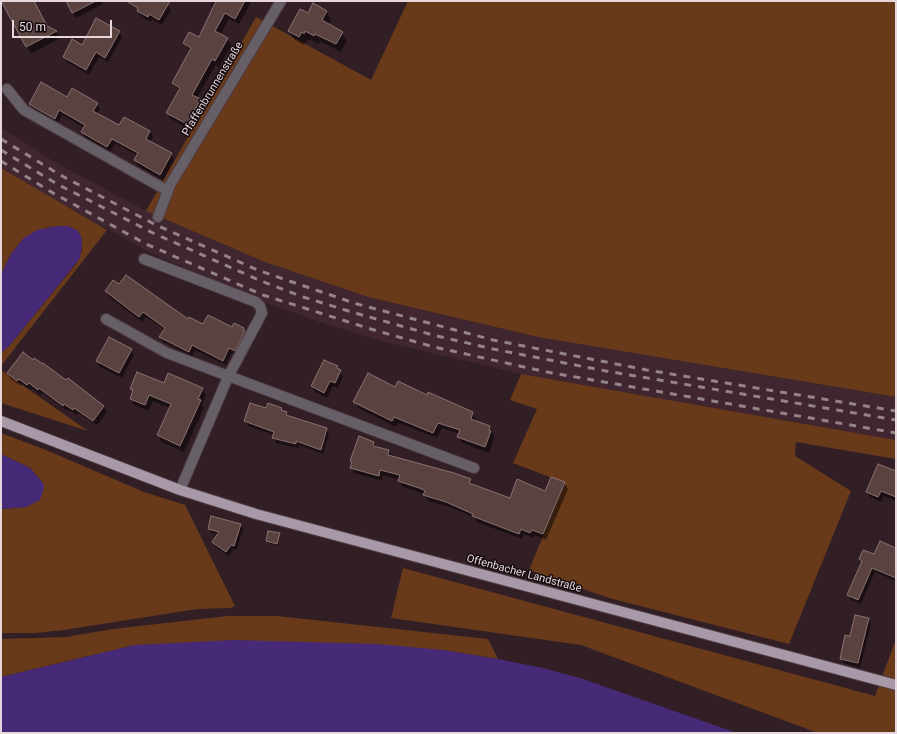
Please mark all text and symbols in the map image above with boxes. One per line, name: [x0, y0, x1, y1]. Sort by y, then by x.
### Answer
scale bar: [14, 12, 114, 38]
text: 50 m: [19, 20, 46, 34]
street label: Pfaffenbrunnenstraße: [180, 40, 246, 138]
street label: Offenbacher Landstraße: [465, 552, 583, 596]

